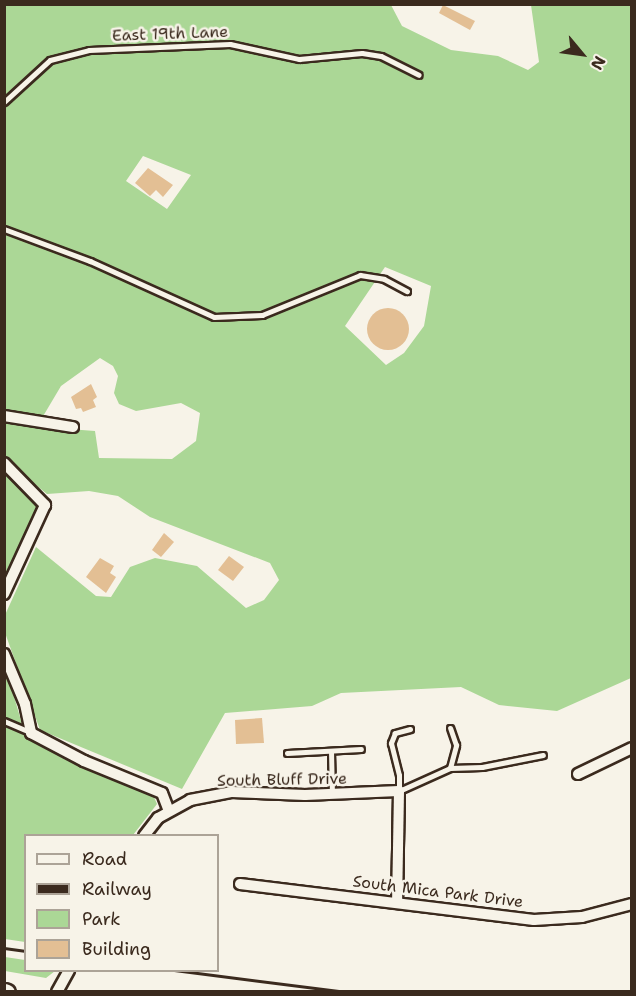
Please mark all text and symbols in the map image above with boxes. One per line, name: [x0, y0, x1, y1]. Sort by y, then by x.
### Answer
street label: East 19th Lane: [112, 22, 228, 46]
north arrow: [552, 24, 612, 84]
text: N: [586, 52, 610, 74]
street label: South Bluff Drive: [217, 769, 347, 791]
legend: [24, 834, 219, 972]
text: Road: [82, 847, 127, 871]
street label: South Mica Park Drive: [352, 872, 524, 912]
text: Railway: [82, 877, 152, 901]
text: Park: [82, 907, 121, 931]
text: Building: [82, 937, 151, 961]

